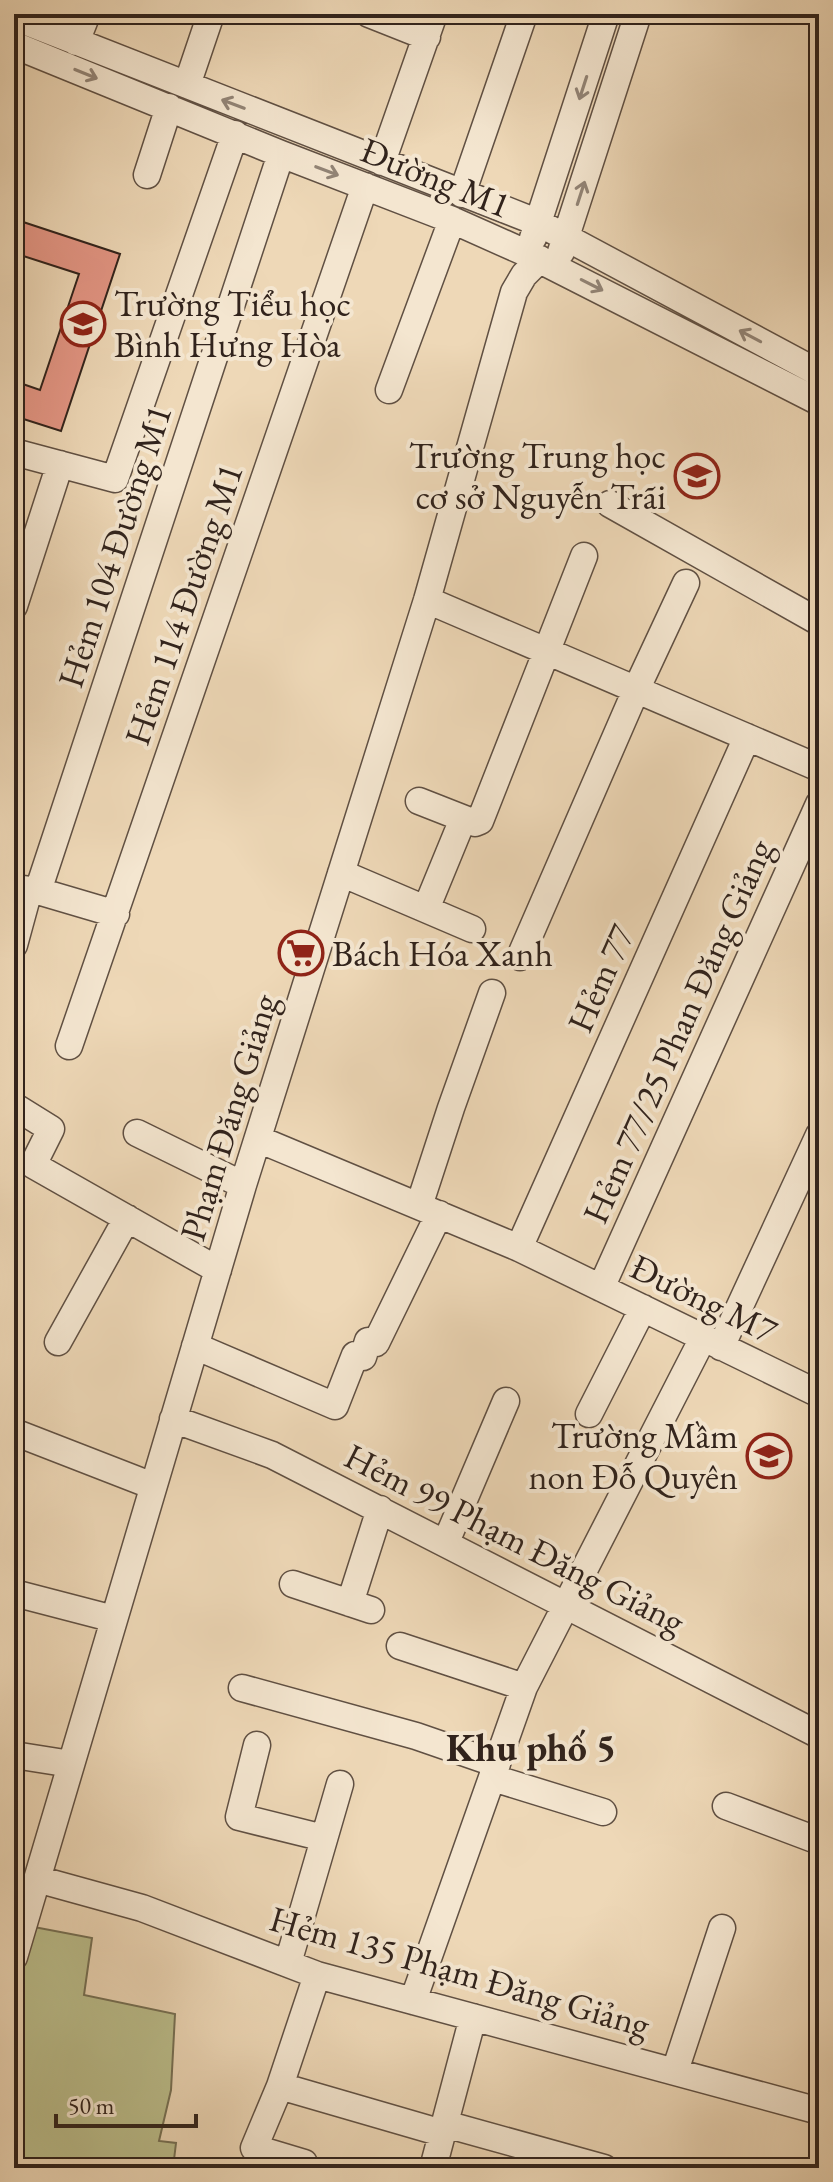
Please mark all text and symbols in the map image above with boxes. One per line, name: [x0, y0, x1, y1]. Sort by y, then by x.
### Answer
one-way arrow: [73, 68, 98, 82]
one-way arrow: [574, 76, 589, 101]
one-way arrow: [221, 95, 246, 110]
street label: Đường M1: [354, 126, 517, 229]
one-way arrow: [314, 165, 339, 179]
one-way arrow: [574, 180, 589, 206]
one-way arrow: [579, 278, 603, 294]
place label: Trường Tiểu học Bình Hưng Hòa: [114, 280, 351, 368]
school or university icon: Trường Tiểu học Bình Hưng Hòa: [59, 300, 107, 348]
one-way arrow: [739, 327, 763, 343]
street label: Hẻm 104 Đường M1: [47, 399, 182, 694]
place label: Trường Trung học cơ sở Nguyễn Trãi: [409, 432, 666, 520]
school or university icon: Trường Trung học cơ sở Nguyễn Trãi: [673, 452, 721, 500]
street label: Hẻm 114 Đường M1: [113, 457, 254, 751]
street label: Hẻm 77/25 Phan Đăng Giảng: [571, 832, 784, 1231]
street label: Hẻm 77: [556, 916, 645, 1039]
supermarket icon: Bách Hóa Xanh: [277, 929, 325, 977]
place label: Bách Hóa Xanh: [332, 930, 553, 977]
street label: Phạm Đăng Giảng: [169, 988, 288, 1246]
street label: Đường M7: [623, 1243, 785, 1354]
place label: Trường Mầm non Đỗ Quyên: [528, 1412, 738, 1500]
street label: Hẻm 99 Phạm Đăng Giảng: [337, 1432, 693, 1645]
school or university icon: Trường Mầm non Đỗ Quyên: [745, 1432, 793, 1480]
district label: Khu phố 5: [446, 1723, 616, 1772]
street label: Hẻm 135 Phạm Đăng Giảng: [265, 1895, 656, 2048]
scale bar: [56, 2078, 196, 2128]
text: 50 m: [68, 2090, 115, 2121]

